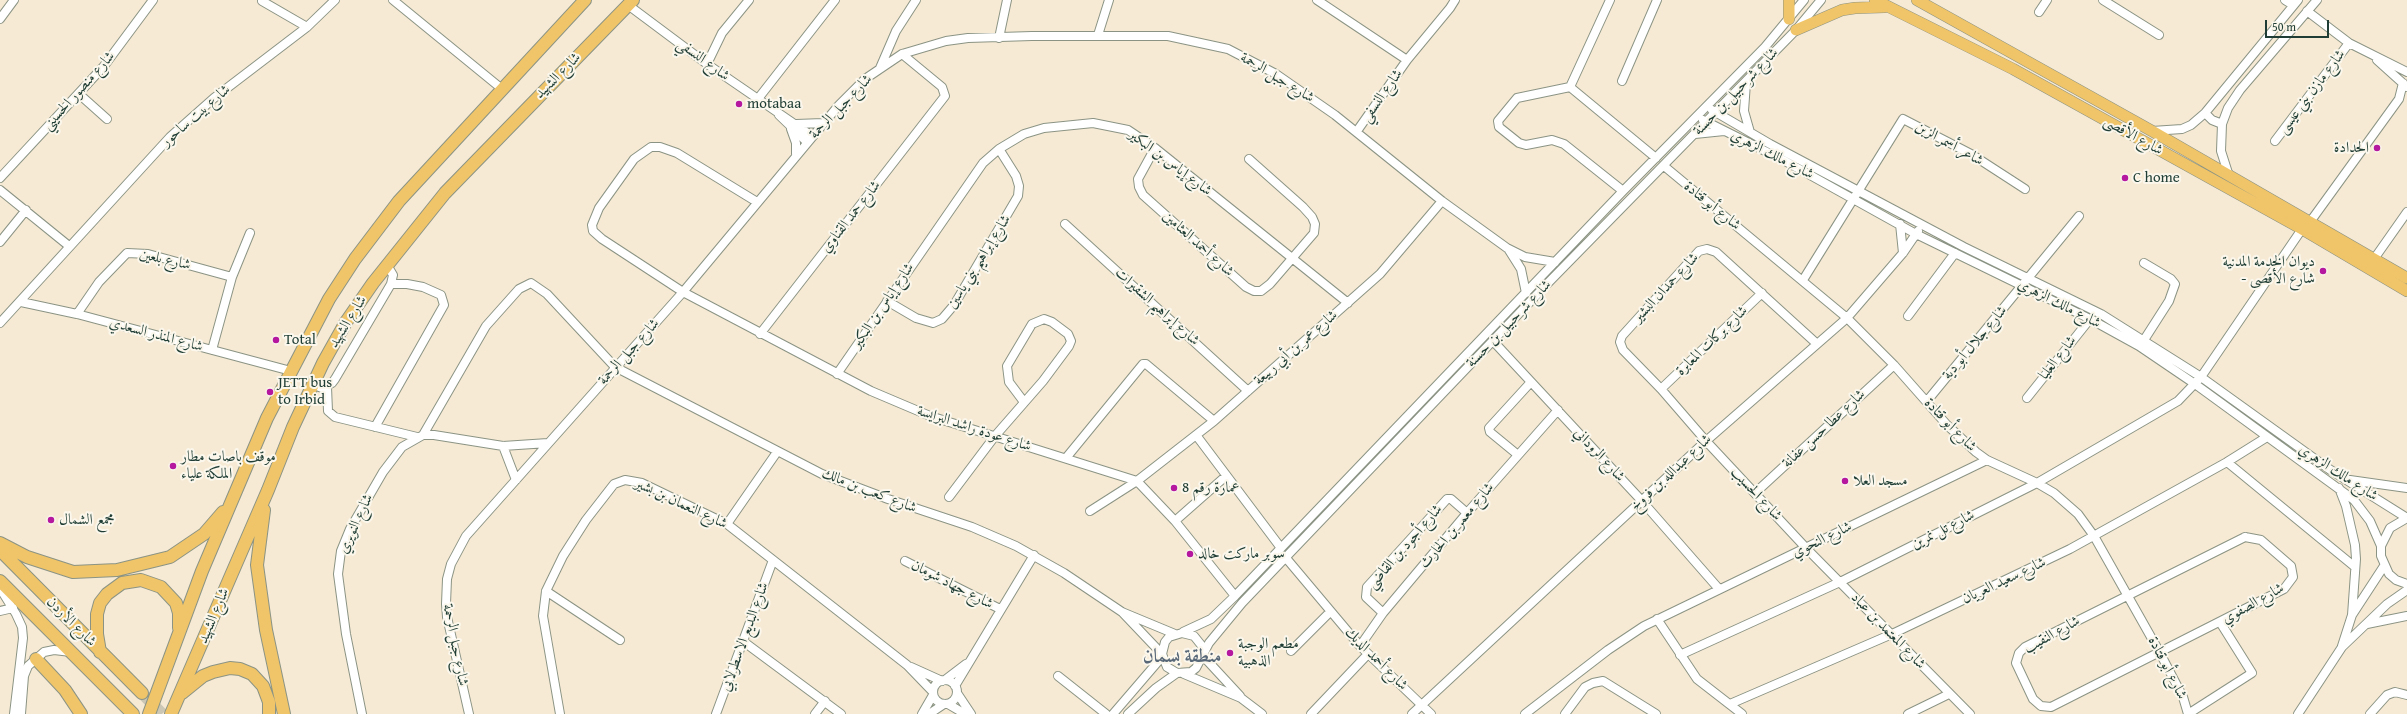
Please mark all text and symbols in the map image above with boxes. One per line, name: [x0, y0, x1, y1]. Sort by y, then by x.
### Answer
scale bar: [2267, 12, 2331, 38]
text: 50 m: [2272, 18, 2296, 35]
street label: شارع النسفي: [673, 35, 733, 85]
street label: شارع شرحبيل بن حسنة: [1690, 44, 1782, 140]
street label: شارع مازن بني عيسى: [2274, 46, 2350, 138]
street label: شارع منصور الحسيني: [39, 48, 119, 134]
street label: شارع الشهيد: [531, 49, 585, 103]
street label: شارع جبل الرحمة: [1237, 49, 1317, 107]
street label: شارع النسفي: [1357, 66, 1407, 126]
street label: شارع جبل الرحمة: [806, 71, 876, 143]
street label: شارع بيت ساحور: [158, 81, 234, 151]
place label: motabaa: [747, 95, 801, 113]
marker: motabaa: [734, 99, 744, 109]
street label: شارع الأقصى: [2100, 112, 2166, 160]
street label: شاعر أسمر الزبن: [1912, 118, 1986, 170]
street label: شارع إياس بن البكير: [1125, 126, 1215, 200]
street label: شارع مالك الزهري: [1727, 126, 1817, 184]
place label: الحدادة: [2334, 139, 2369, 157]
marker: الحدادة: [2372, 143, 2382, 153]
place label: C home: [2133, 169, 2180, 187]
marker: C home: [2120, 173, 2130, 183]
street label: شارع حمد القناوي: [817, 177, 885, 257]
street label: شارع أبو قتادة: [1680, 178, 1744, 234]
street label: شارع أحمد العثامين: [1159, 207, 1237, 281]
street label: شارع إبراهيم بني ياسين: [943, 212, 1015, 312]
street label: شارع بلعين: [138, 245, 192, 275]
street label: شارع حمدان البشير: [1629, 249, 1703, 327]
place label: ديوان الخدمة المدنية - شارع الأقصى: [2223, 253, 2315, 288]
street label: شارع إياس بن البكير: [848, 260, 918, 352]
street label: شارع إبراهيم الشقيرات: [1111, 264, 1203, 350]
marker: ديوان الخدمة المدنية - شارع الأقصى: [2318, 266, 2328, 276]
street label: شارع مالك الزهري: [2014, 275, 2104, 333]
street label: شارع شرحبيل بن حسنة: [1463, 276, 1555, 372]
street label: شارع الشهيد: [325, 292, 371, 352]
street label: شارع بركات المعابرة: [1672, 302, 1752, 380]
street label: شارع جلال أبو دية: [1939, 302, 2011, 384]
street label: شارع عمر بن أبي ربيعة: [1250, 307, 1342, 389]
street label: شارع المنذر السعدي: [107, 314, 205, 356]
street label: شارع جبل الرحمة: [594, 315, 664, 389]
place label: Total: [284, 331, 316, 349]
street label: شارع العليا: [2035, 332, 2081, 384]
marker: Total: [271, 335, 281, 345]
place label: JETT bus to Irbid: [278, 374, 332, 409]
street label: شارع عطا حسن عفانة: [1779, 386, 1869, 472]
marker: JETT bus to Irbid: [265, 387, 275, 397]
street label: شارع أبو قتادة: [1920, 394, 1980, 456]
street label: شارع عودة راشد البرايسة: [915, 402, 1033, 456]
street label: شارع الروداني: [1569, 424, 1629, 486]
street label: شارع عبدالله بن فروخ: [1627, 431, 1715, 515]
street label: شارع مالك الزهري: [2295, 441, 2381, 505]
place label: موقف باصات مطار الملكة علياء: [181, 448, 276, 483]
marker: موقف باصات مطار الملكة علياء: [168, 461, 178, 471]
street label: شارع الحسيب: [1726, 463, 1786, 525]
street label: شارع كعب بن مالك: [819, 465, 919, 517]
place label: مسجد العلا: [1853, 472, 1907, 490]
street label: شارع النعمان بن بشير: [632, 475, 730, 533]
marker: مسجد العلا: [1840, 476, 1850, 486]
place label: عمارة رقم 8: [1182, 479, 1240, 497]
street label: شارع معمر بن الحارث: [1416, 479, 1498, 573]
marker: عمارة رقم 8: [1169, 483, 1179, 493]
street label: شارع النويري: [334, 491, 378, 557]
street label: شارع أجود بن القاضي: [1363, 501, 1447, 593]
street label: شارع تل نمرين: [1908, 506, 1978, 554]
place label: مجمع الشمال: [59, 511, 114, 529]
marker: مجمع الشمال: [46, 515, 56, 525]
street label: شارع النحوي: [1789, 518, 1855, 562]
place label: سوبر ماركت خالد: [1198, 545, 1285, 563]
marker: سوبر ماركت خالد: [1185, 549, 1195, 559]
street label: شارع سعيد العريان: [1959, 554, 2049, 608]
street label: شارع جهاد شومان: [908, 557, 996, 613]
street label: شارع البديع الاسطرلابي: [717, 580, 773, 694]
street label: شارع الصفوي: [2219, 580, 2287, 628]
street label: شارع الشهيد: [194, 586, 234, 646]
street label: شارع المعتمد بن عباد: [1847, 589, 1929, 673]
street label: شارع الأردن: [42, 593, 100, 651]
street label: شارع جبل الرحمة: [438, 602, 472, 688]
street label: شارع النقيب: [2021, 612, 2083, 658]
street label: شارع أحمد الديك: [1341, 624, 1411, 694]
street label: شارع أبو قتادة: [2144, 634, 2190, 702]
place label: مطعم الوجبة الذهبية: [1238, 635, 1299, 670]
district label: منطقة بسمان: [1143, 646, 1221, 668]
marker: مطعم الوجبة الذهبية: [1225, 648, 1235, 658]

